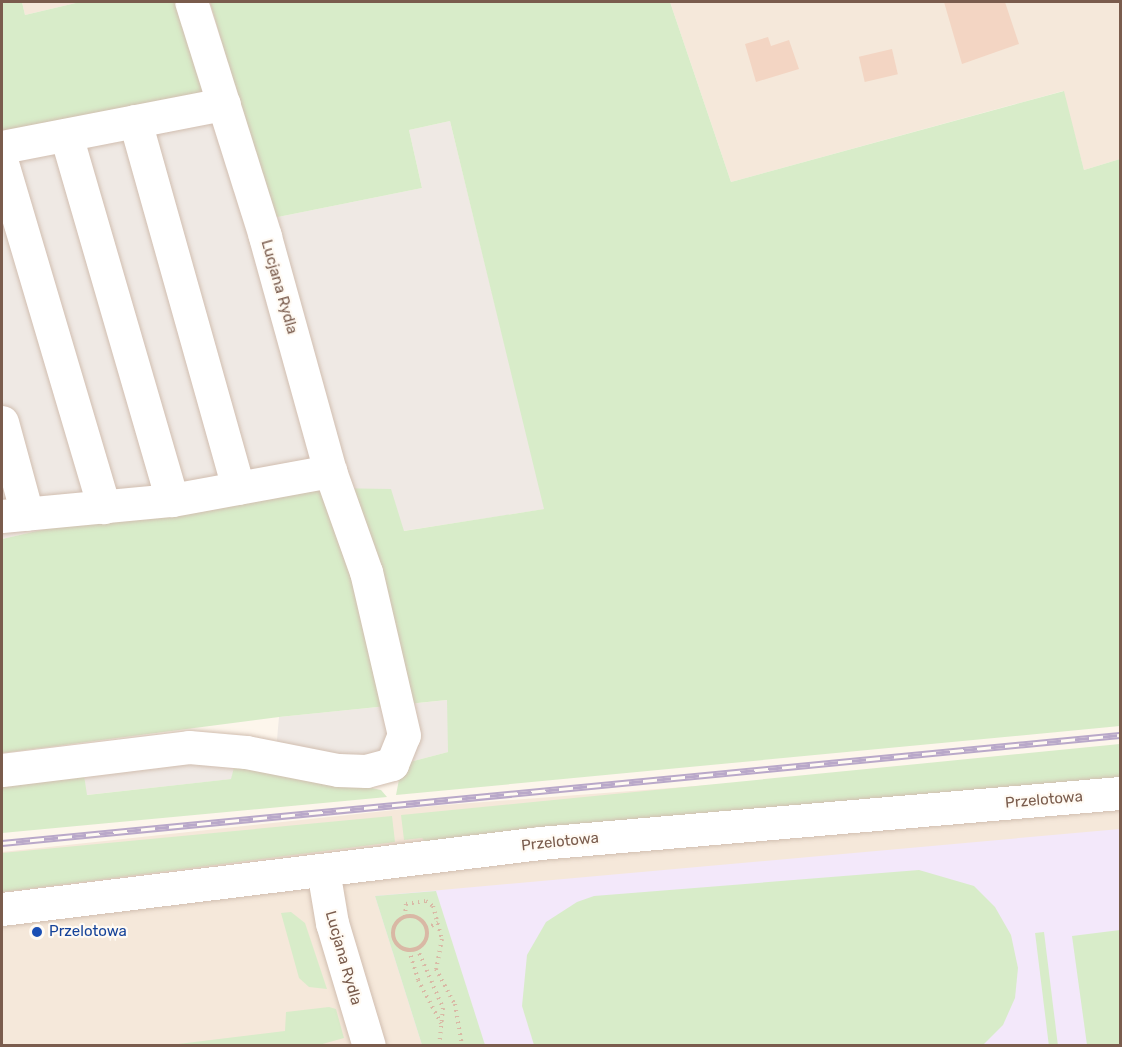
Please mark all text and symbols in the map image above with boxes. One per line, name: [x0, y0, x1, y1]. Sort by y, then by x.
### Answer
street label: Lucjana Rydla: [257, 238, 301, 336]
street label: Przelotowa: [1004, 788, 1084, 812]
street label: Przelotowa: [520, 829, 600, 855]
street label: Lucjana Rydla: [321, 909, 365, 1007]
place label: Przelotowa: [49, 923, 127, 941]
marker: Przelotowa: [30, 925, 44, 939]

